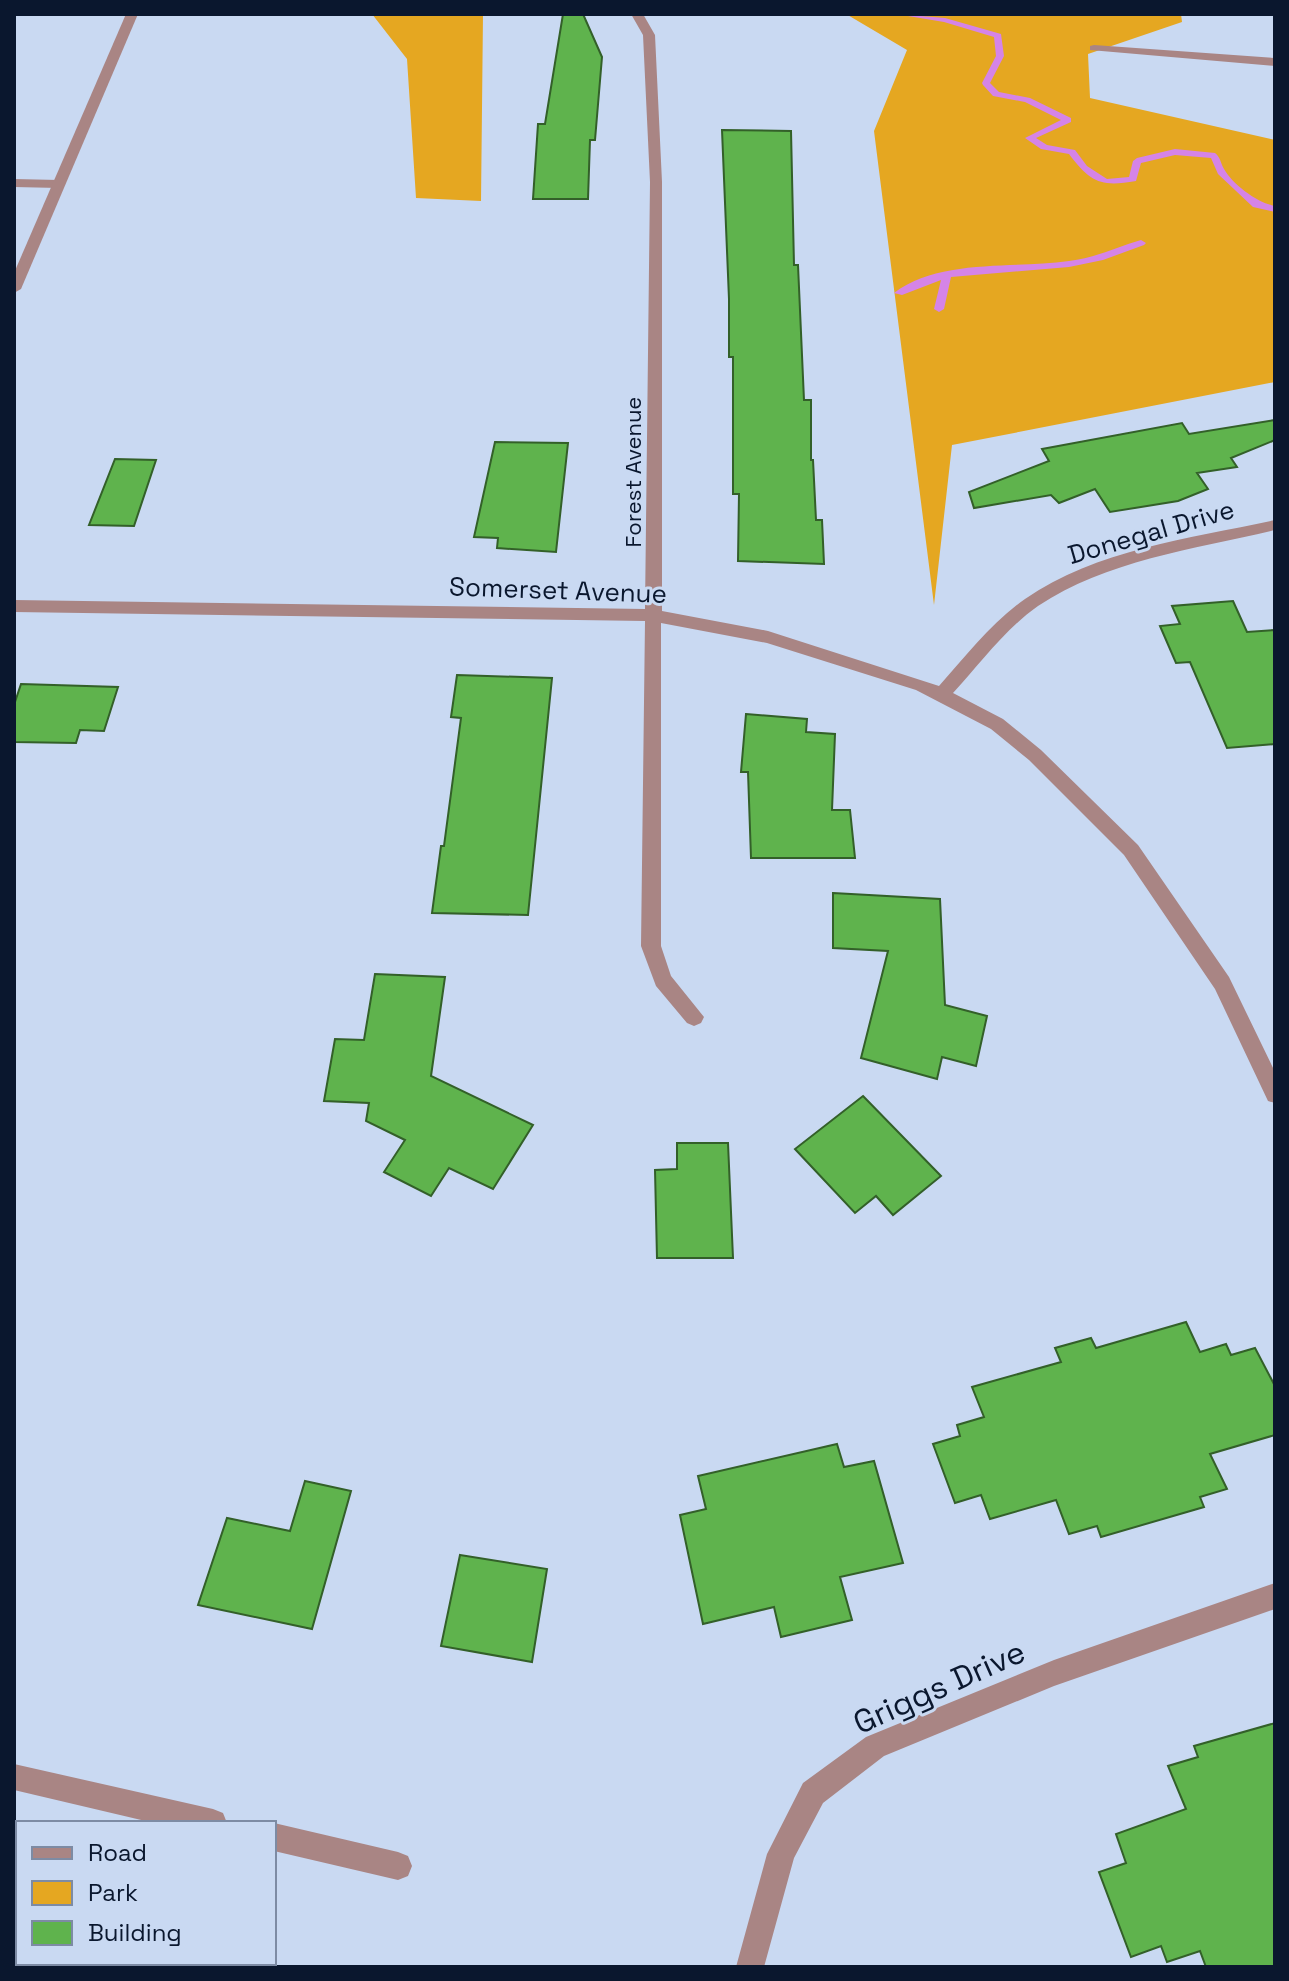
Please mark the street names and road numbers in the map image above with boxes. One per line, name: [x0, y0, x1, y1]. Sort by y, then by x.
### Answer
street label: Forest Avenue: [619, 397, 647, 547]
street label: Donegal Drive: [1064, 492, 1238, 572]
street label: Somerset Avenue: [448, 569, 668, 611]
street label: Griggs Drive: [847, 1631, 1031, 1743]

